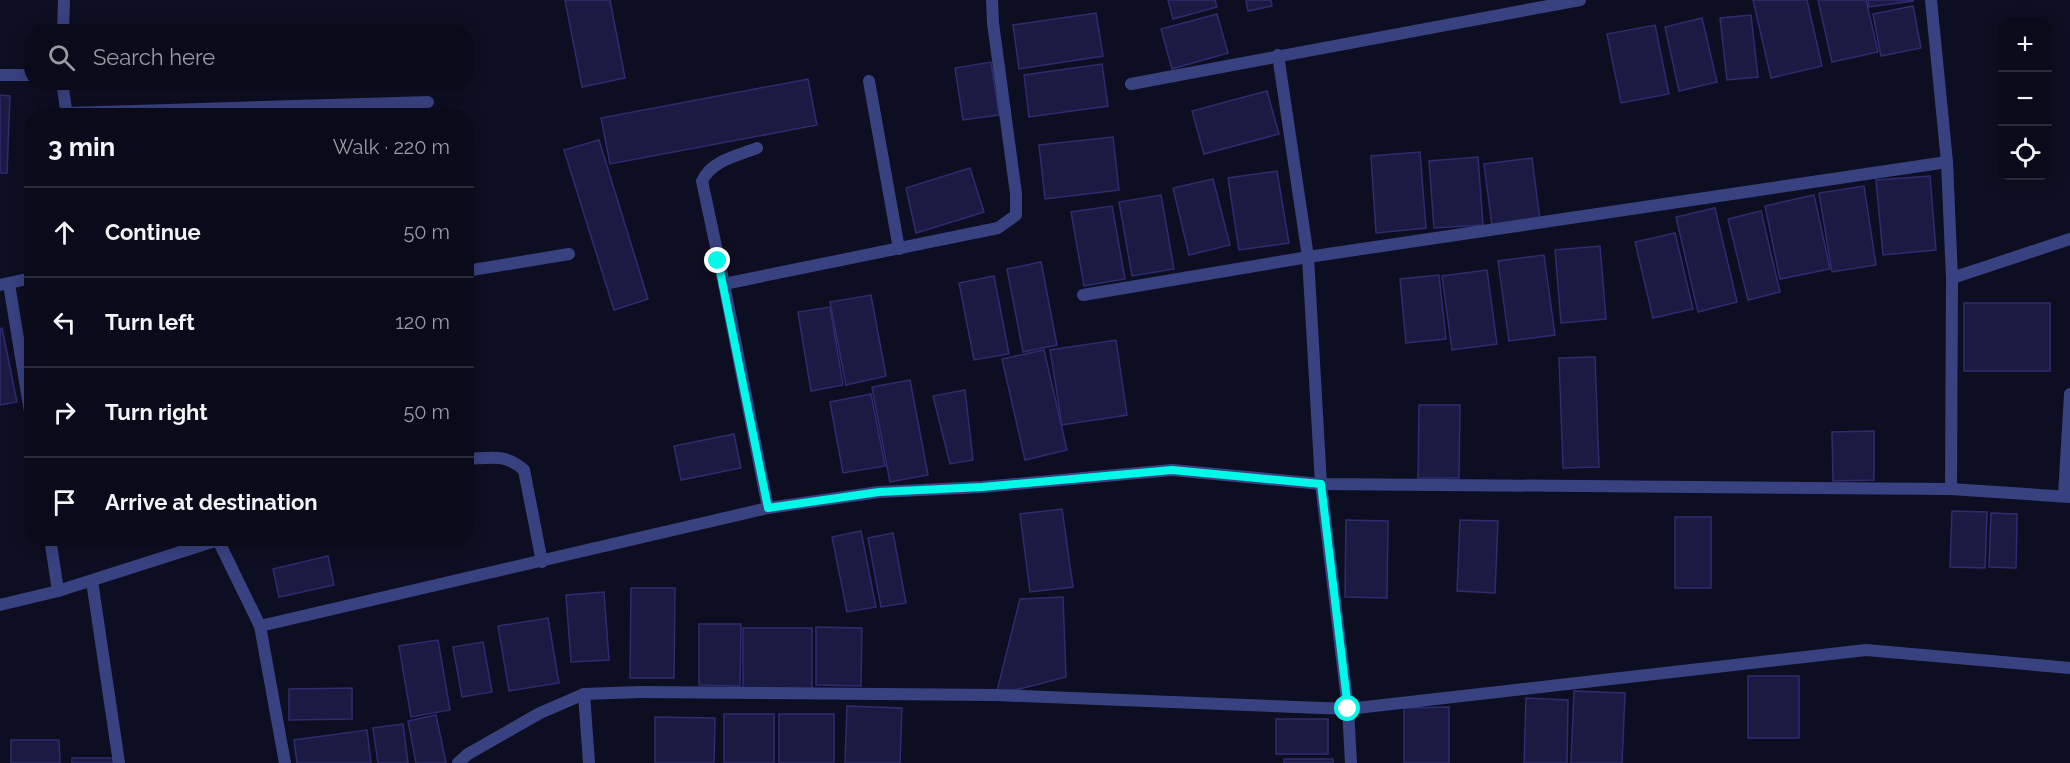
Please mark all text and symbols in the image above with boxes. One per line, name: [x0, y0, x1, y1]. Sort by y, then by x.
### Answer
map controls: [1998, 18, 2052, 180]
button: +: [1998, 18, 2052, 72]
search box: [24, 24, 474, 90]
icon: search: [45, 41, 78, 74]
text: Search here: [93, 44, 215, 70]
button: −: [1998, 72, 2052, 126]
button: locate: [1998, 126, 2052, 180]
text: 3 min: [48, 132, 115, 162]
text: Walk · 220 m: [333, 135, 450, 159]
icon: ahead: [48, 216, 81, 249]
text: Continue: [105, 219, 201, 245]
text: 50 m: [403, 220, 450, 244]
route end: [704, 247, 730, 273]
icon: left: [48, 306, 81, 339]
text: Turn left: [105, 309, 195, 335]
text: 120 m: [395, 310, 450, 334]
icon: right: [48, 396, 81, 429]
text: Turn right: [105, 399, 208, 425]
text: 50 m: [403, 400, 450, 424]
icon: arrive: [48, 486, 81, 519]
text: Arrive at destination: [105, 489, 318, 515]
route start: [1334, 695, 1360, 721]

